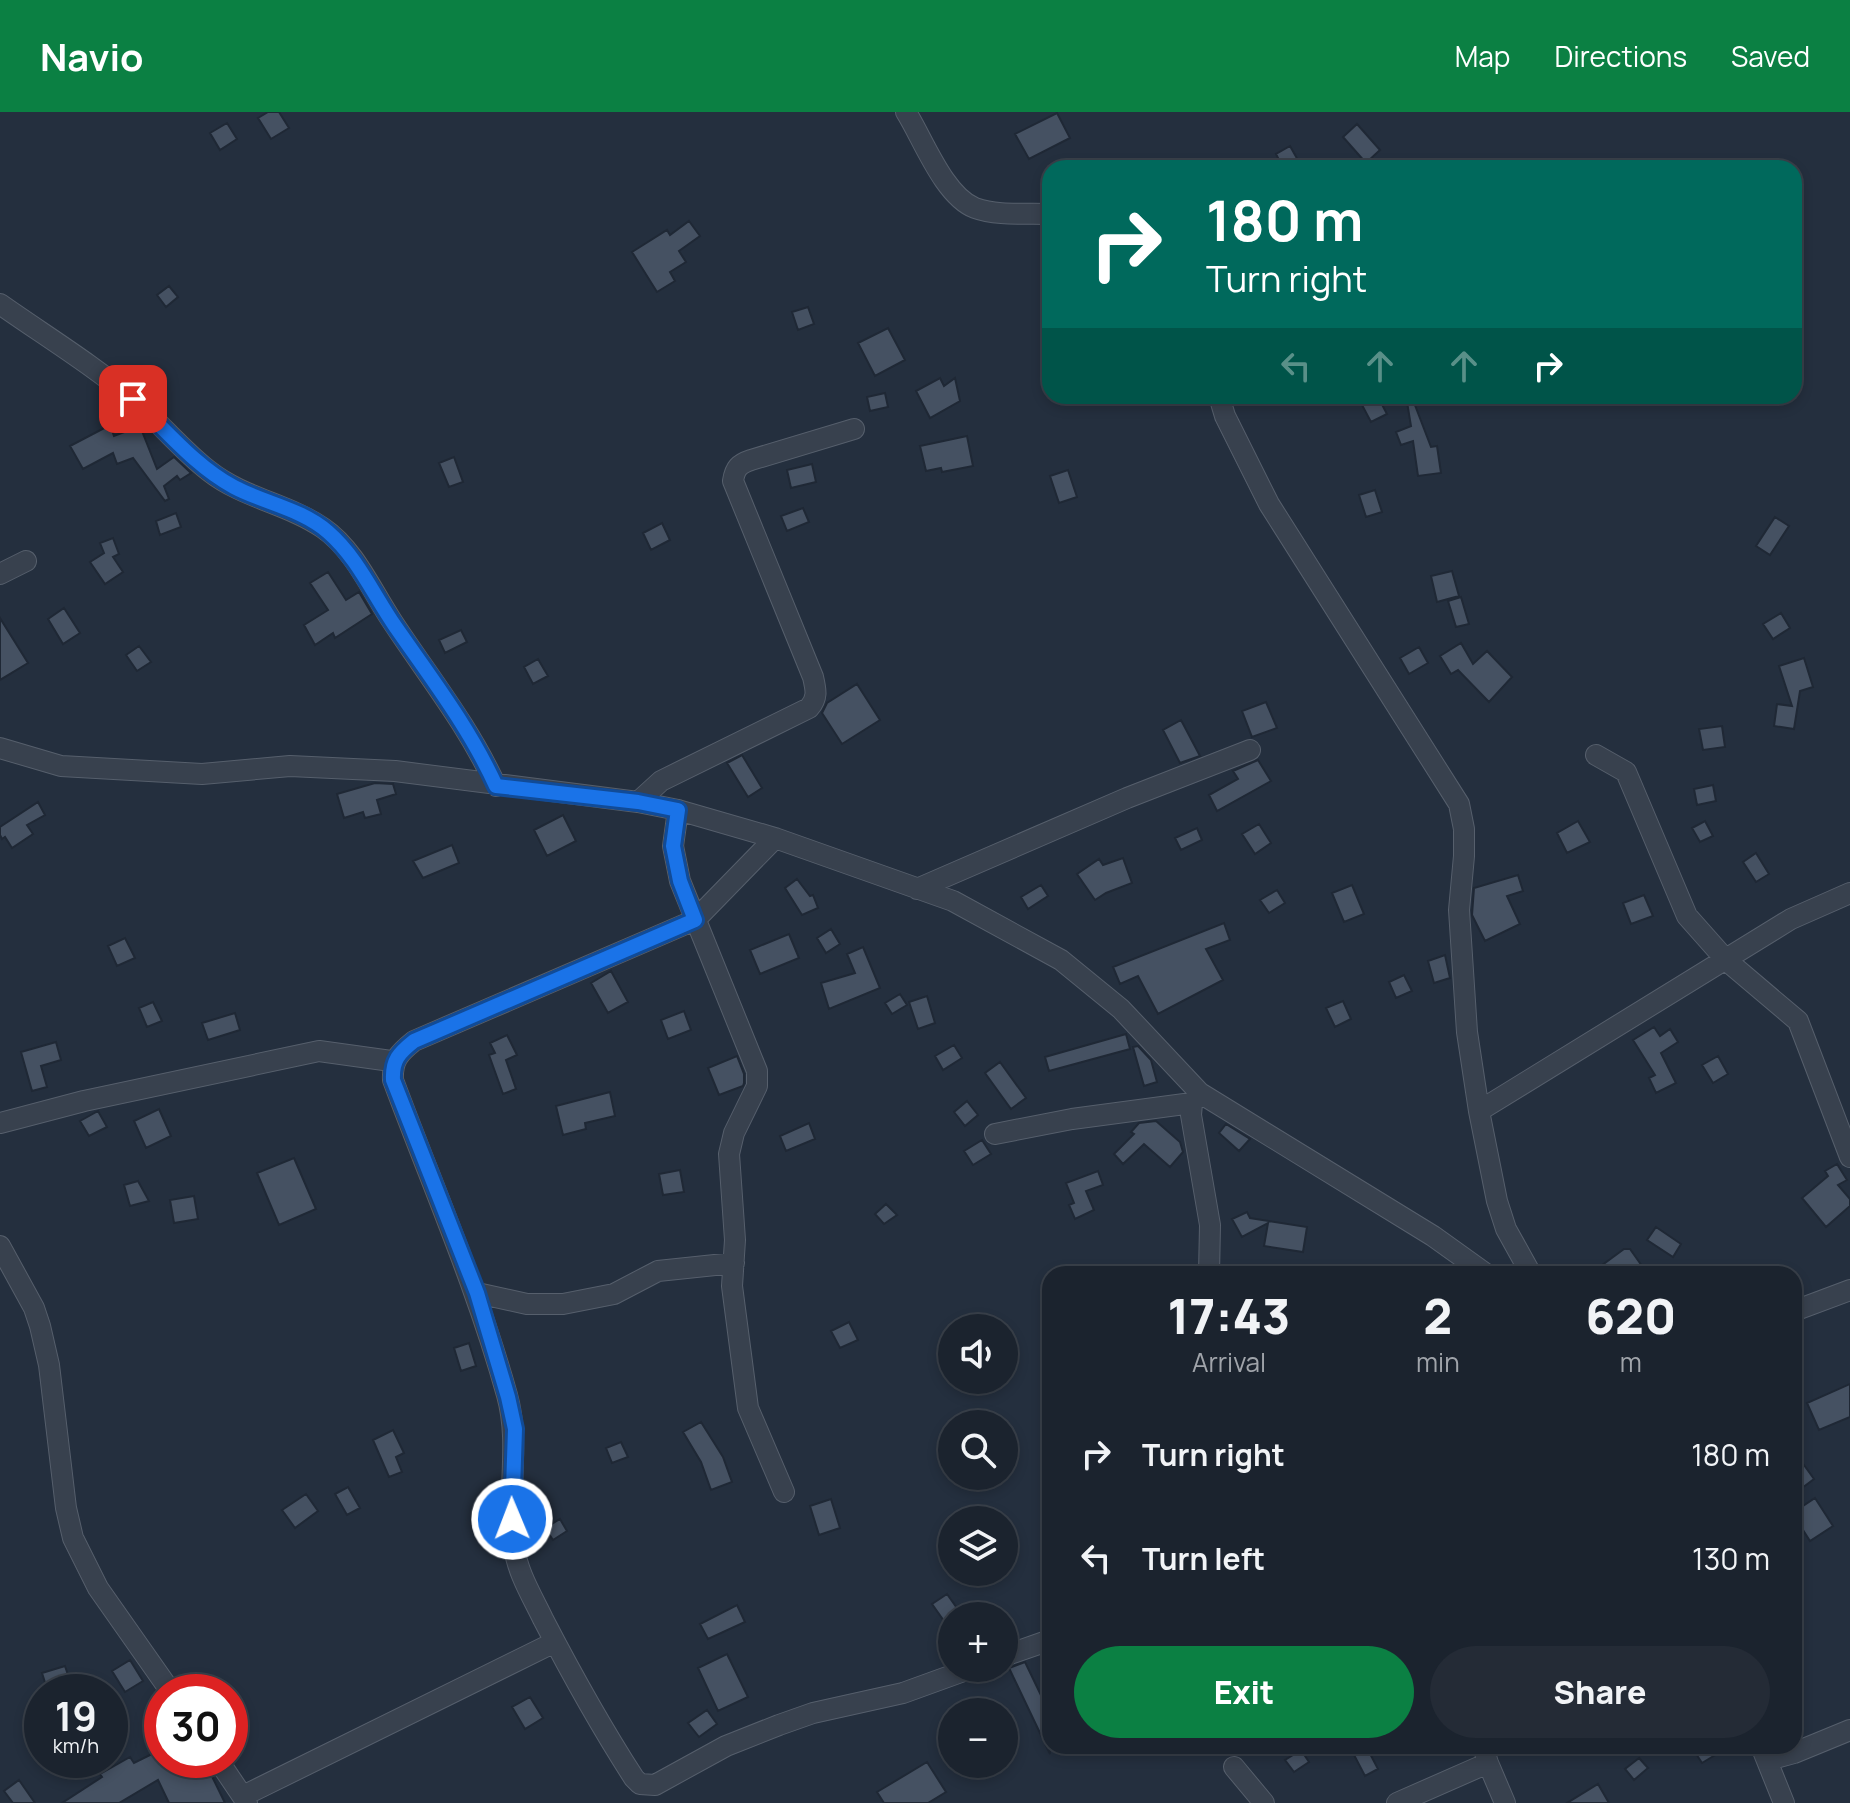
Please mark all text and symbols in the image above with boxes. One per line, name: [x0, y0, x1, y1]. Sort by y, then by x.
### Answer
text: Navio: [40, 30, 144, 82]
text: Map: [1455, 37, 1510, 75]
text: Directions: [1554, 37, 1687, 75]
text: Saved: [1731, 37, 1810, 75]
text: 180 m: [1206, 181, 1363, 258]
icon: right: [1074, 192, 1178, 296]
text: Turn right: [1206, 254, 1367, 303]
icon: left: [1274, 344, 1318, 388]
icon: ahead: [1358, 344, 1402, 388]
icon: ahead: [1442, 344, 1486, 388]
icon: right: [1526, 344, 1570, 388]
pin: [99, 365, 167, 433]
icon: arrive: [111, 377, 155, 421]
text: 17:43: [1168, 1283, 1291, 1348]
text: 2: [1423, 1283, 1452, 1348]
text: 620: [1585, 1283, 1676, 1348]
map controls: [938, 1314, 1018, 1778]
button: sound: [938, 1314, 1018, 1394]
text: Arrival: [1192, 1344, 1266, 1380]
text: min: [1416, 1344, 1460, 1380]
text: m: [1620, 1344, 1642, 1380]
button: search: [938, 1410, 1018, 1490]
icon: right: [1074, 1432, 1118, 1476]
text: Turn right: [1142, 1434, 1285, 1475]
text: 180 m: [1691, 1434, 1770, 1475]
position arrow: [470, 1477, 554, 1561]
button: layers: [938, 1506, 1018, 1586]
icon: left: [1074, 1536, 1118, 1580]
text: Turn left: [1142, 1538, 1265, 1579]
text: 130 m: [1692, 1538, 1770, 1579]
button: +: [938, 1602, 1018, 1682]
button: Exit: [1074, 1646, 1414, 1738]
button: Share: [1430, 1646, 1770, 1738]
speed limit sign: 30: [144, 1674, 248, 1778]
text: 19: [55, 1688, 97, 1743]
button: −: [938, 1698, 1018, 1778]
text: km/h: [53, 1732, 99, 1759]

